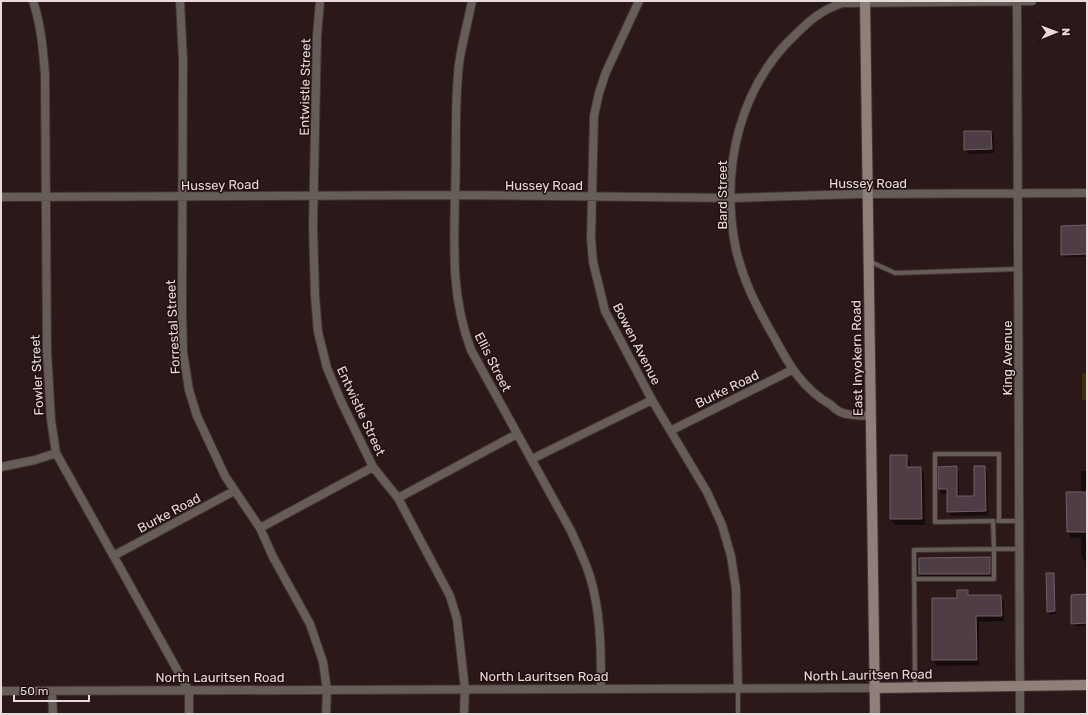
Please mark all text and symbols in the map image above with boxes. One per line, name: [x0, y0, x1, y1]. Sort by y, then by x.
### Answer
north arrow: [1036, 12, 1076, 52]
text: N: [1059, 28, 1072, 36]
street label: Entwistle Street: [297, 38, 313, 136]
street label: Bard Street: [715, 160, 730, 230]
street label: Hussey Road: [829, 176, 907, 191]
street label: Hussey Road: [181, 177, 259, 193]
street label: Hussey Road: [505, 178, 583, 193]
street label: Forrestal Street: [163, 279, 183, 375]
street label: East Inyokern Road: [848, 300, 866, 416]
street label: Bowen Avenue: [610, 301, 664, 387]
street label: King Avenue: [1000, 321, 1016, 395]
street label: Ellis Street: [472, 330, 514, 394]
street label: Fowler Street: [27, 334, 47, 416]
street label: Entwistle Street: [334, 364, 388, 458]
street label: Burke Road: [693, 367, 761, 411]
street label: Burke Road: [135, 490, 203, 536]
street label: North Lauritsen Road: [803, 666, 933, 684]
street label: North Lauritsen Road: [480, 669, 608, 684]
street label: North Lauritsen Road: [156, 670, 284, 685]
scale bar: [14, 677, 89, 703]
text: 50 m: [20, 684, 48, 698]

